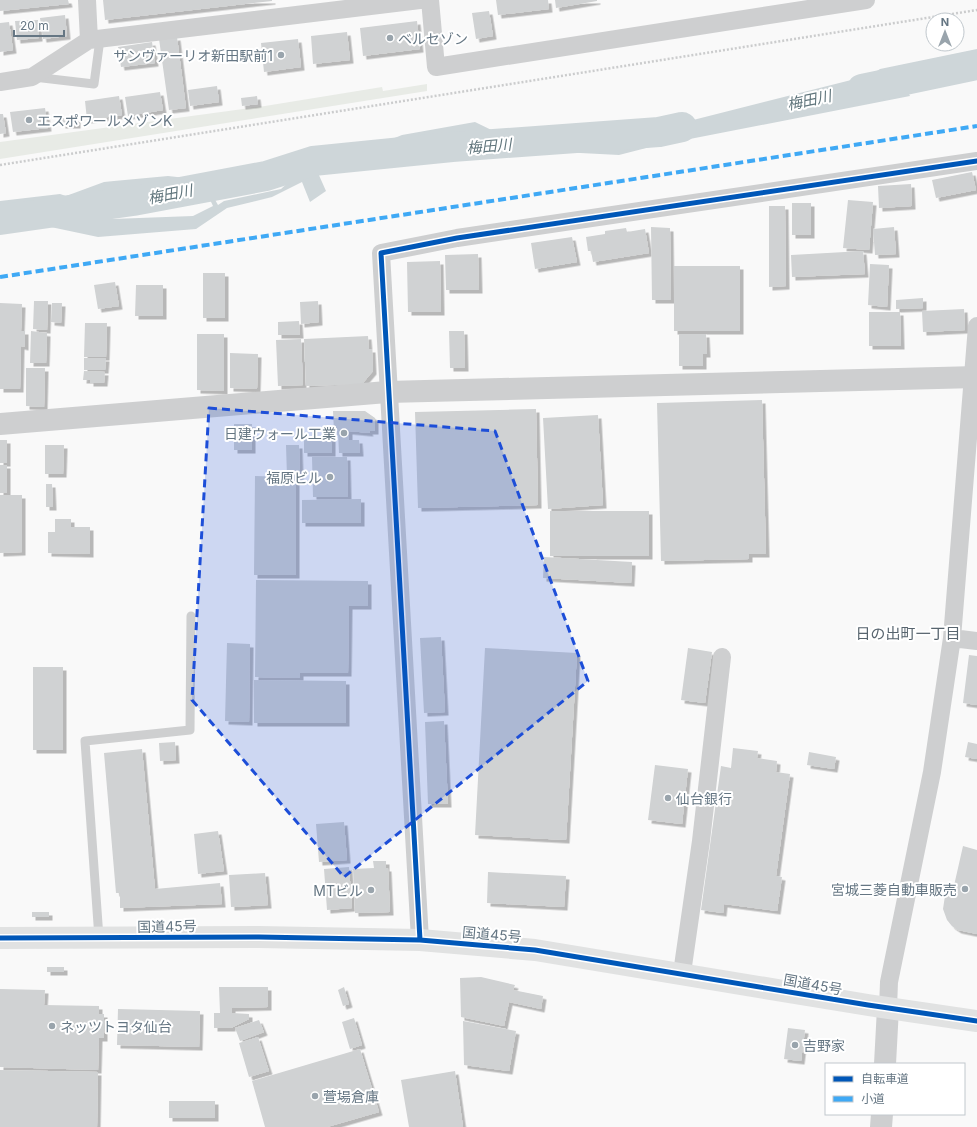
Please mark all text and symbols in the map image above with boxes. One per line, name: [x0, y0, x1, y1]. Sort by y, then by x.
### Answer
scale bar: [14, 12, 64, 38]
north arrow: [925, 12, 965, 52]
text: N: [941, 15, 949, 29]
text: 20 m: [20, 18, 49, 33]
place label: ベルセゾン: [398, 30, 468, 47]
marker: ベルセゾン: [385, 33, 395, 43]
place label: サンヴァーリオ新田駅前1: [113, 47, 273, 64]
marker: サンヴァーリオ新田駅前1: [276, 50, 286, 60]
water label: 梅田川: [785, 86, 835, 114]
place label: エスポワールメゾンK: [37, 112, 173, 129]
marker: エスポワールメゾンK: [24, 115, 34, 125]
water label: 梅田川: [466, 134, 514, 157]
water label: 梅田川: [146, 180, 196, 208]
place label: 日建ウォール工業: [224, 425, 336, 442]
marker: 日建ウォール工業: [339, 428, 349, 438]
place label: 福原ビル: [266, 469, 322, 486]
marker: 福原ビル: [325, 472, 335, 482]
district label: 日の出町一丁目: [855, 624, 961, 643]
place label: 仙台銀行: [676, 790, 732, 807]
marker: 仙台銀行: [663, 793, 673, 803]
place label: 宮城三菱自動車販売: [831, 881, 957, 898]
place label: MTビル: [313, 882, 363, 899]
marker: 宮城三菱自動車販売: [960, 884, 970, 894]
marker: MTビル: [366, 885, 376, 895]
street label: 国道45号: [137, 917, 197, 935]
street label: 国道45号: [462, 923, 522, 945]
street label: 国道45号: [782, 970, 844, 998]
place label: ネッツトヨタ仙台: [60, 1018, 172, 1035]
marker: ネッツトヨタ仙台: [47, 1021, 57, 1031]
place label: 吉野家: [803, 1037, 845, 1054]
marker: 吉野家: [790, 1040, 800, 1050]
legend: [825, 1063, 965, 1115]
text: 自転車道: [861, 1071, 909, 1086]
place label: 萱場倉庫: [323, 1088, 379, 1105]
marker: 萱場倉庫: [310, 1091, 320, 1101]
text: 小道: [861, 1091, 885, 1106]

